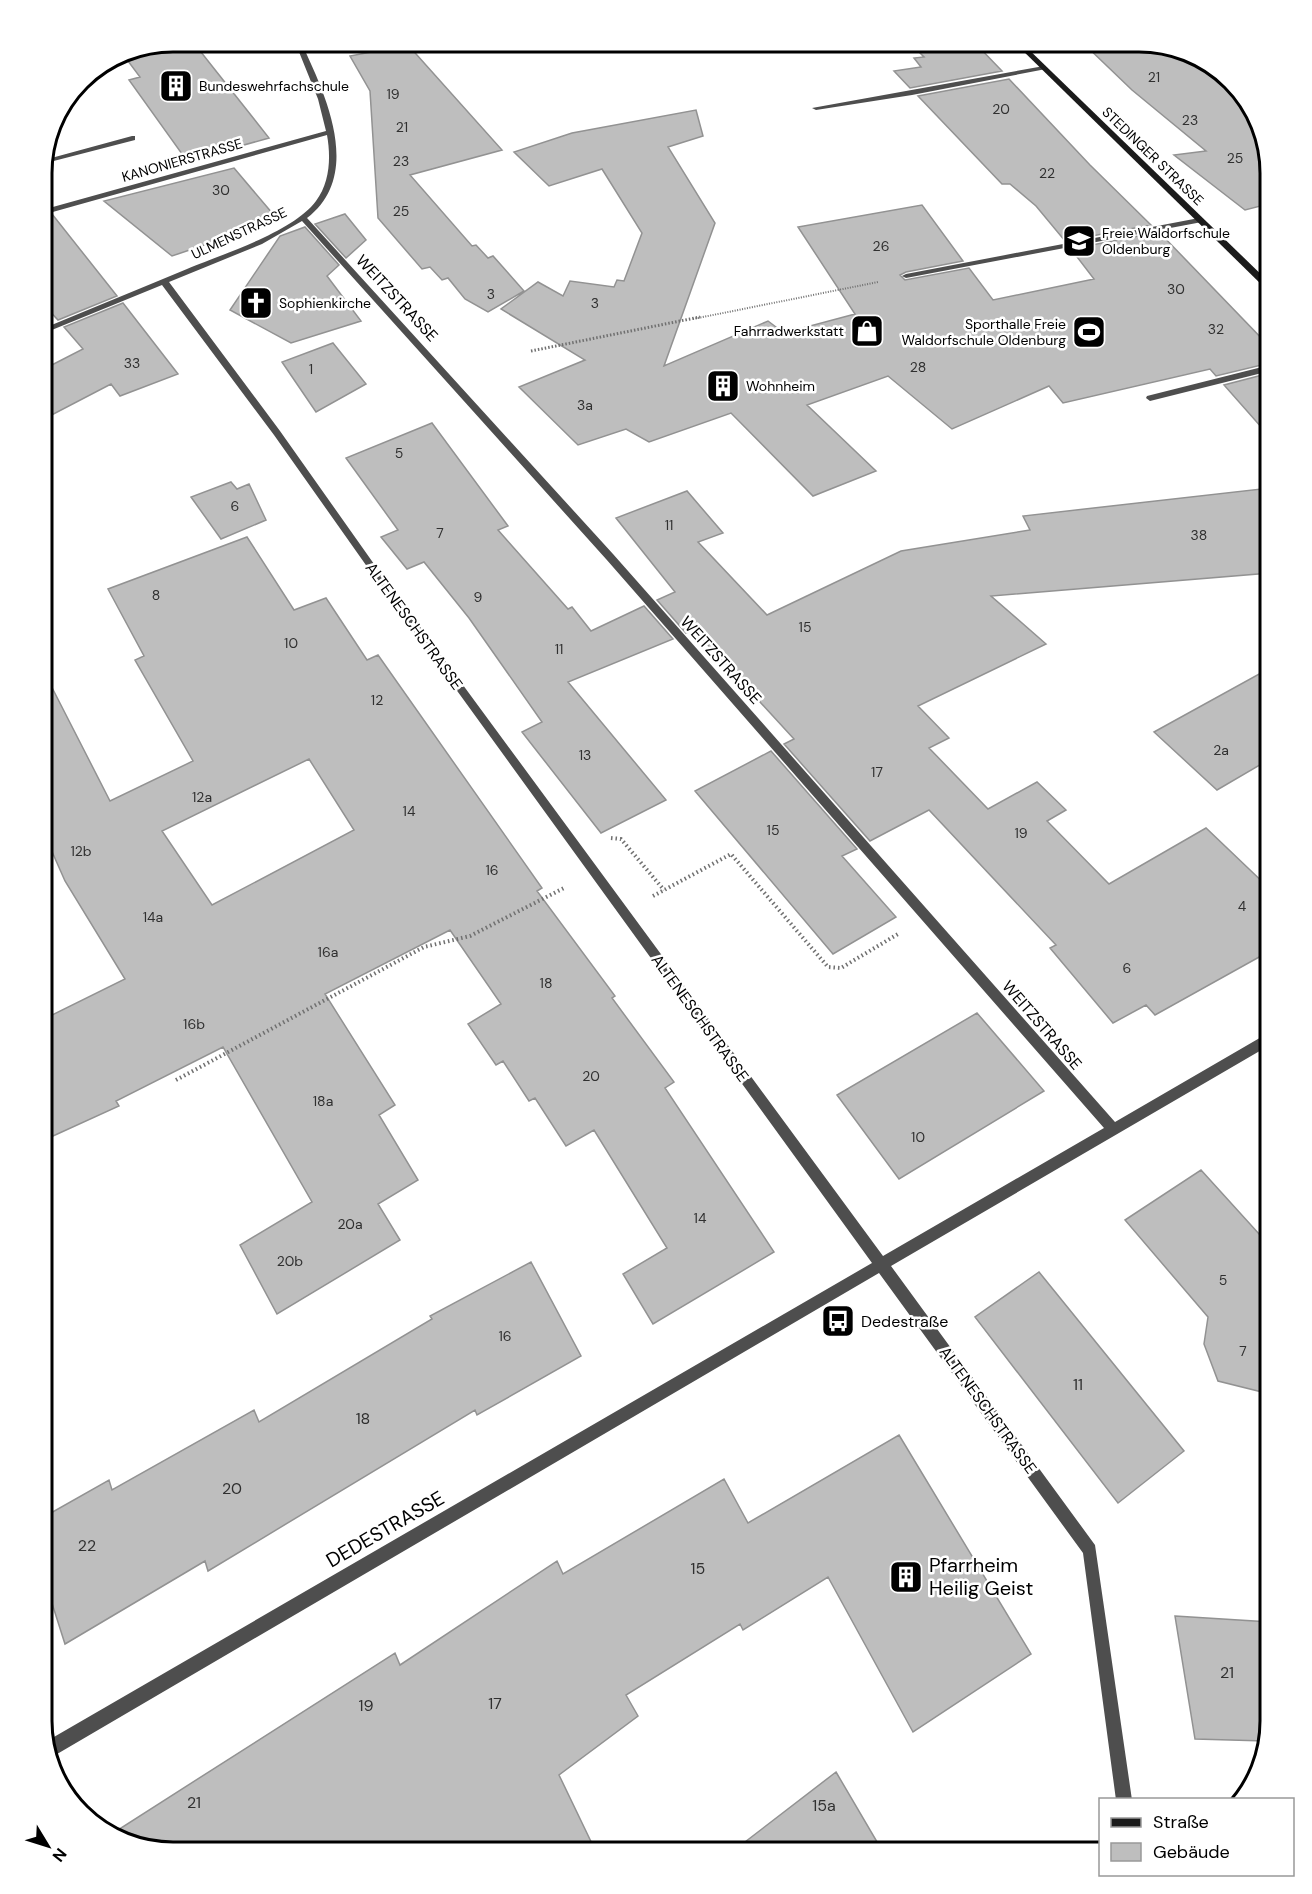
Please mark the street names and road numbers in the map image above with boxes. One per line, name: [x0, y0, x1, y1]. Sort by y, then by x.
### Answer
street label: STEDINGER STRASSE: [1098, 103, 1208, 209]
street label: KANONIERSTRASSE: [120, 134, 244, 186]
street label: ULMENSTRASSE: [188, 203, 290, 263]
street label: WEITZSTRASSE: [351, 250, 443, 346]
street label: ALTENESCHSTRASSE: [361, 558, 467, 694]
street label: WEITZSTRASSE: [676, 611, 766, 709]
street label: ALTENESCHSTRASSE: [647, 950, 753, 1086]
street label: WEITZSTRASSE: [997, 976, 1087, 1074]
street label: ALTENESCHSTRASSE: [935, 1342, 1041, 1478]
street label: DEDESTRASSE: [321, 1485, 449, 1573]

